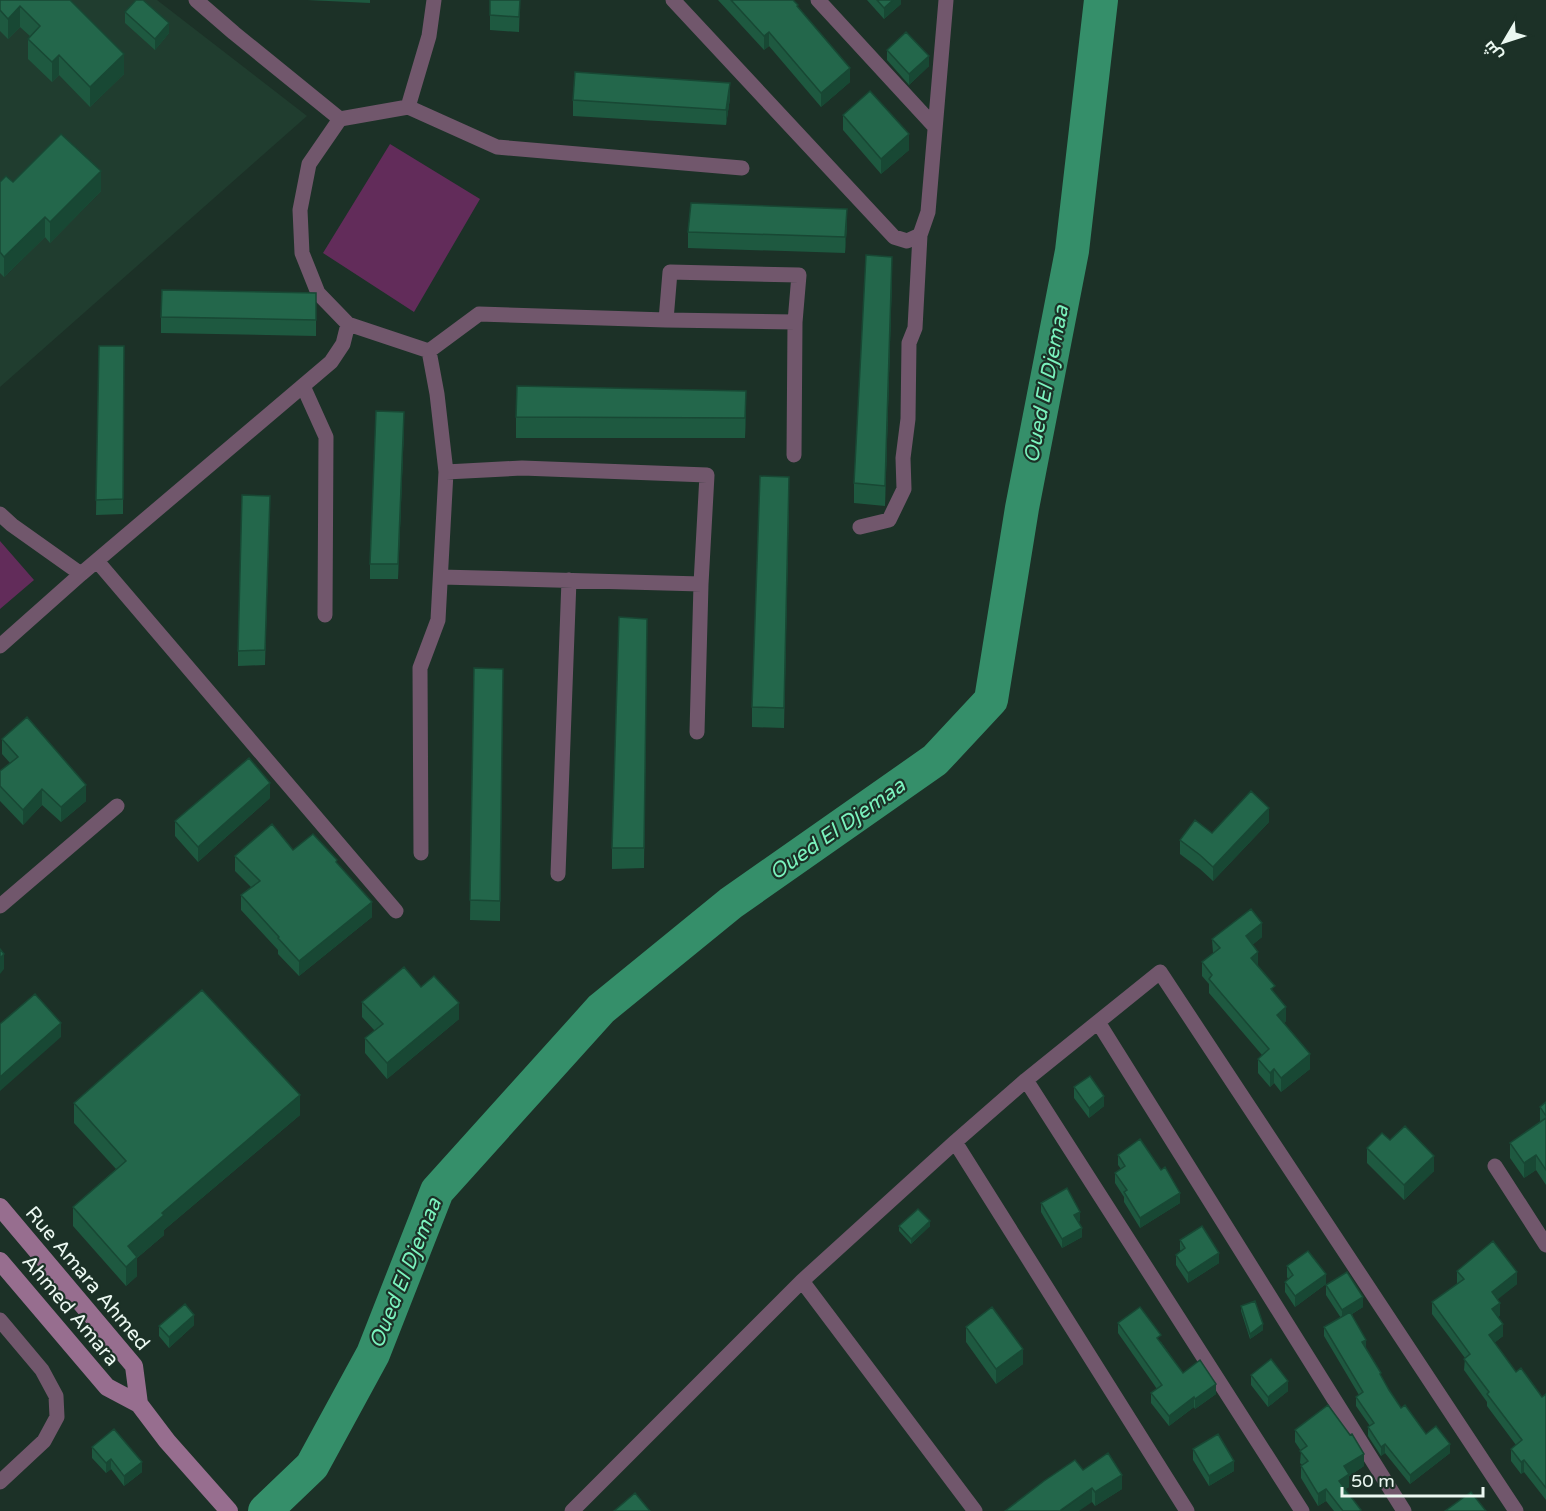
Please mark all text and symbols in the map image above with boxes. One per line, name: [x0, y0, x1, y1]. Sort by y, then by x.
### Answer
north arrow: [1474, 12, 1534, 72]
text: ش: [1479, 37, 1507, 65]
water label: Oued El Djemaa: [1019, 302, 1074, 465]
water label: Oued El Djemaa: [765, 773, 911, 886]
water label: Oued El Djemaa: [364, 1193, 447, 1352]
street label: Rue Amara Ahmed: [20, 1202, 155, 1356]
street label: Ahmed Amara: [17, 1250, 124, 1371]
scale bar: [1342, 1460, 1483, 1498]
text: 50 m: [1351, 1470, 1395, 1492]

